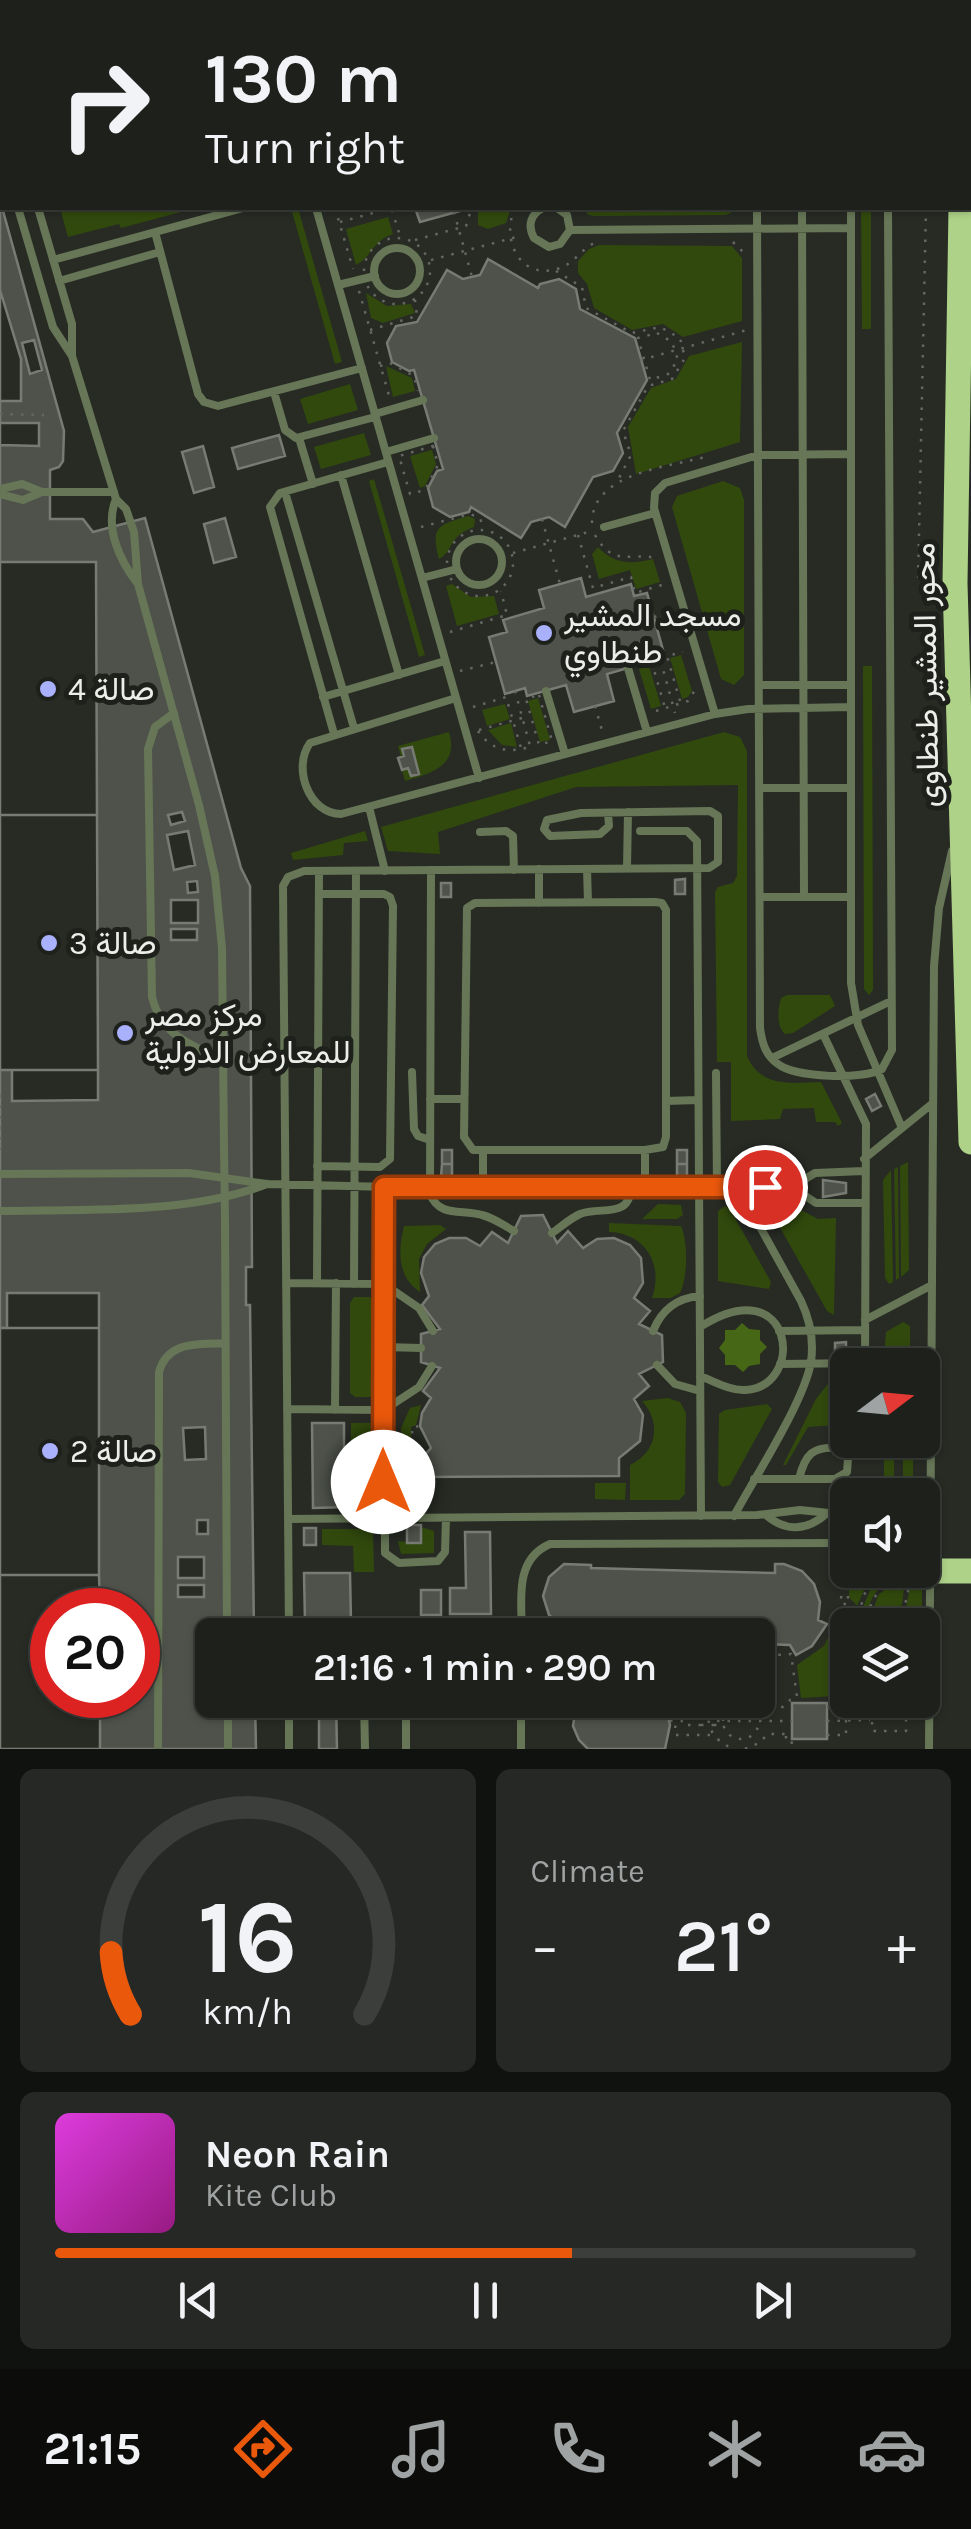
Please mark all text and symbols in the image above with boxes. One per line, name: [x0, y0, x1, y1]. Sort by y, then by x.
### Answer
text: 130 m: [205, 38, 402, 120]
icon: right: [40, 40, 170, 170]
text: Turn right: [205, 122, 405, 174]
street label: محور المشير طنطاوى: [905, 542, 948, 808]
place label: مسجد المشير طنطاوي: [563, 597, 742, 678]
marker: مسجد المشير طنطاوي: [533, 622, 555, 644]
place label: صالة 4: [68, 671, 154, 708]
marker: صالة 4: [37, 678, 59, 700]
place label: صالة 3: [69, 925, 156, 962]
marker: صالة 3: [38, 932, 60, 954]
place label: مركز مصر للمعارض الدولية: [144, 997, 351, 1072]
marker: مركز مصر للمعارض الدولية: [114, 1022, 136, 1044]
pin: [723, 1145, 808, 1230]
icon: arrive: [738, 1160, 793, 1215]
north arrow: [830, 1348, 940, 1458]
map controls: [830, 1348, 940, 1718]
position arrow: [331, 1430, 435, 1534]
place label: صالة 2: [70, 1433, 157, 1470]
marker: صالة 2: [39, 1440, 61, 1462]
button: sound: [830, 1478, 940, 1588]
speed limit sign: 20: [30, 1588, 160, 1718]
button: layers: [830, 1608, 940, 1718]
text: 21:16 · 1 min · 290 m: [313, 1645, 657, 1690]
text: Climate: [531, 1853, 645, 1890]
text: 16: [198, 1877, 298, 1998]
text: 21°: [674, 1902, 773, 1990]
text: −: [531, 1914, 559, 1978]
text: +: [887, 1914, 916, 1978]
text: km/h: [202, 1991, 293, 2033]
text: Neon Rain: [205, 2132, 390, 2177]
text: Kite Club: [205, 2177, 337, 2214]
icon: previous: [171, 2273, 226, 2328]
icon: pause: [458, 2273, 513, 2328]
icon: next: [745, 2273, 800, 2328]
icon: directions: [228, 2414, 298, 2484]
icon: music: [386, 2414, 456, 2484]
icon: phone: [543, 2414, 613, 2484]
icon: climate: [700, 2414, 770, 2484]
icon: car: [857, 2414, 927, 2484]
text: 21:15: [44, 2423, 141, 2475]

